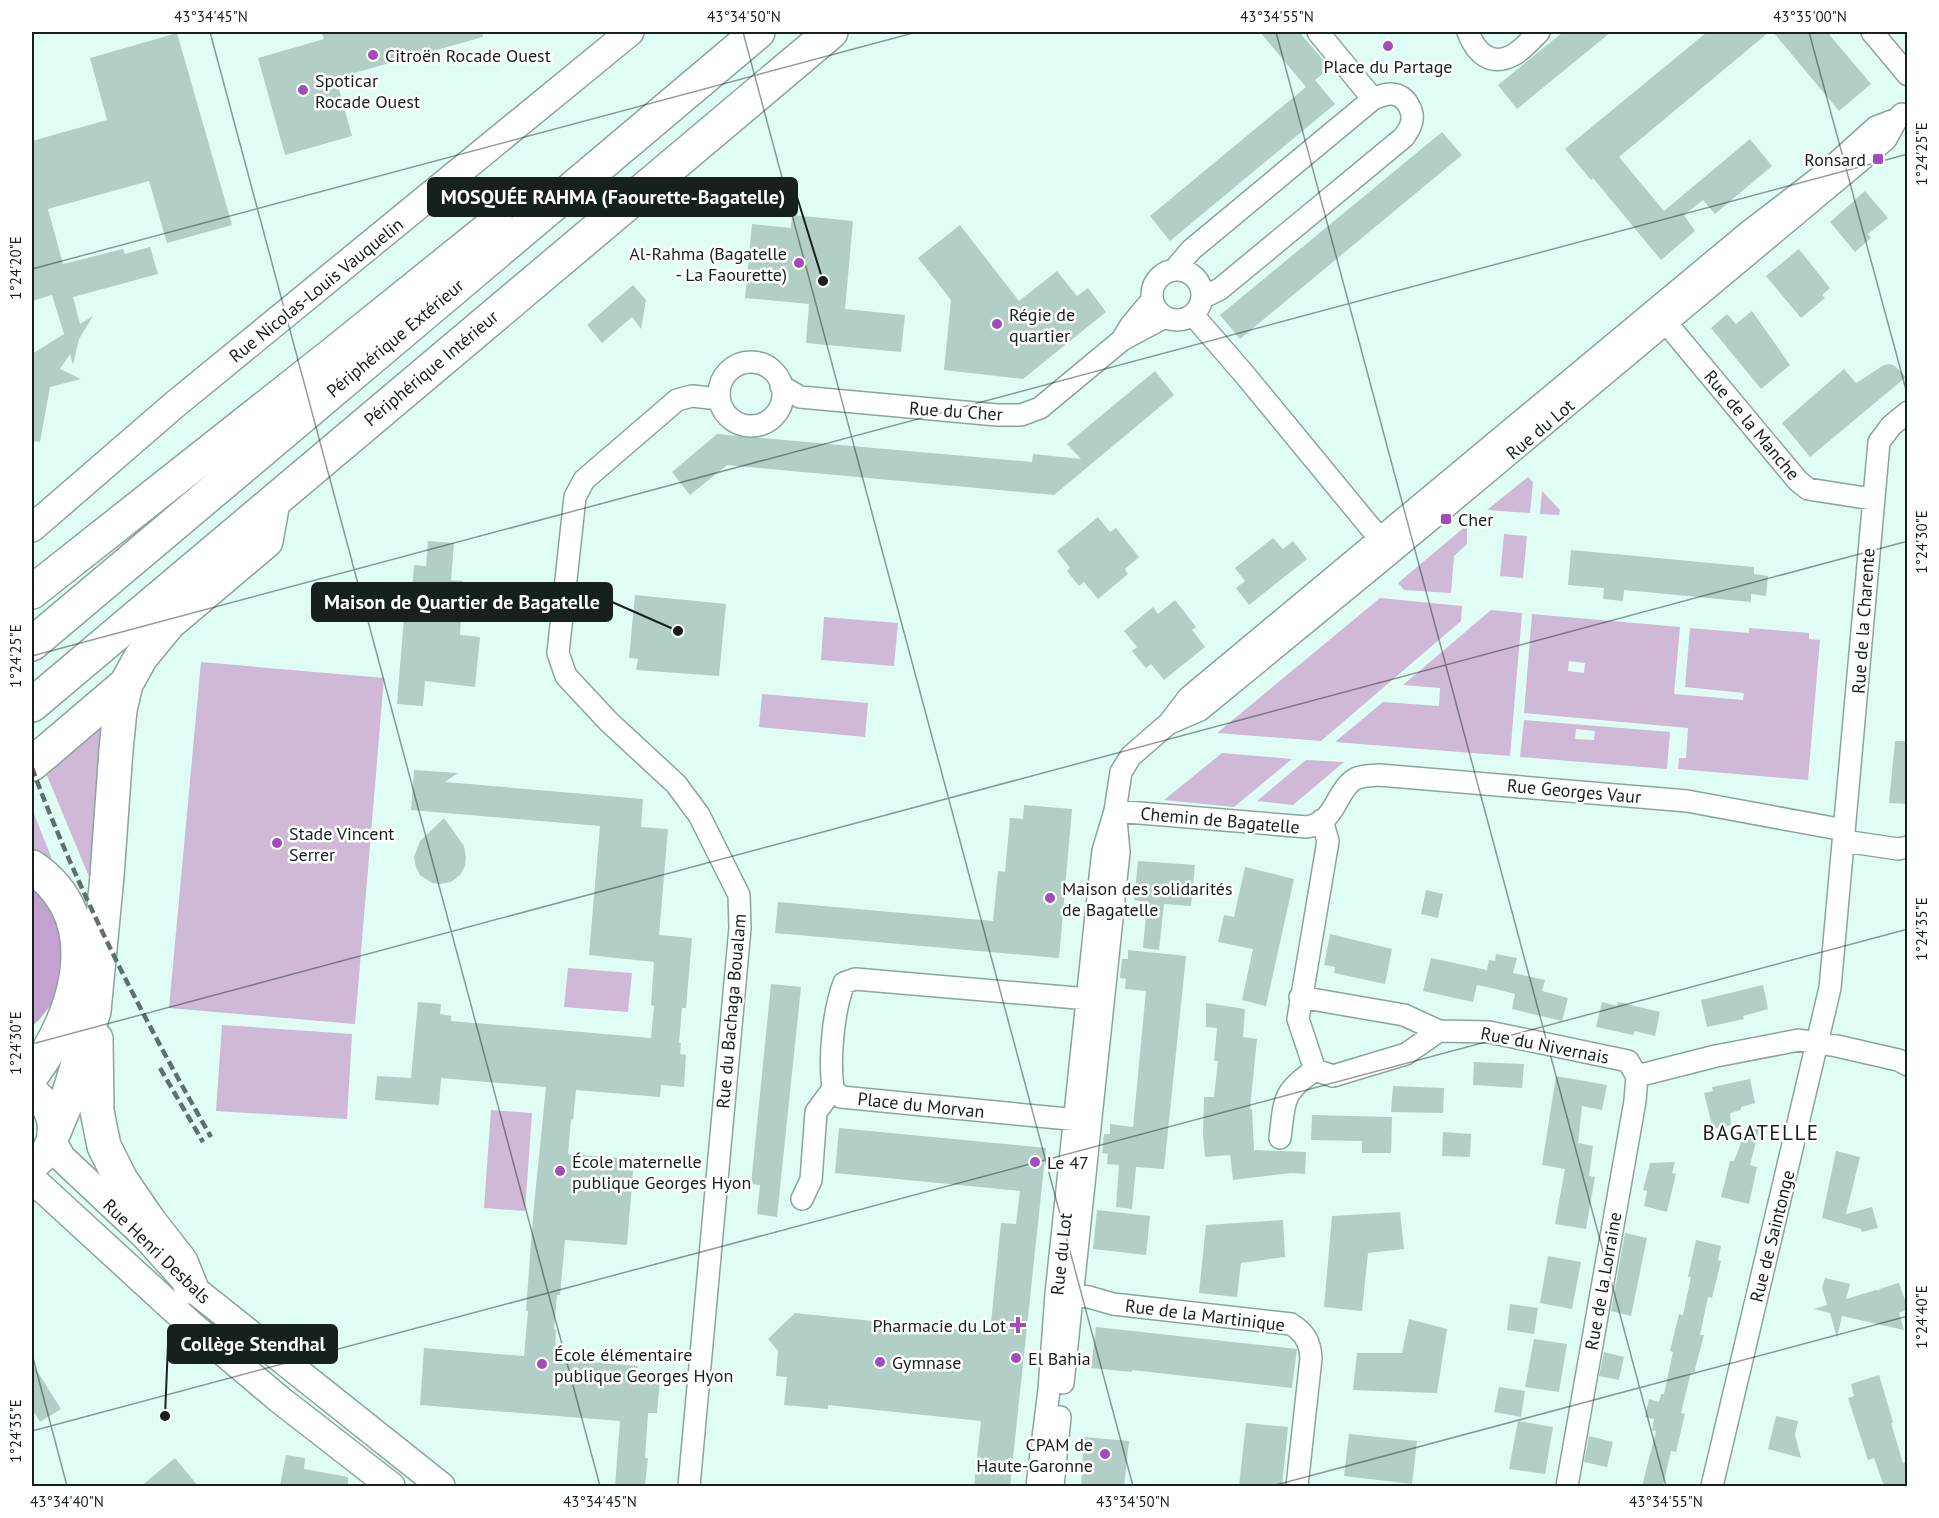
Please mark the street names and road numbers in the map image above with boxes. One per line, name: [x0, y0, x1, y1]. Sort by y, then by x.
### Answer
street label: Rue Nicolas-Louis Vauquelin: [224, 213, 408, 367]
street label: Périphérique Extérieur: [322, 274, 468, 402]
street label: Périphérique Intérieur: [359, 305, 503, 431]
street label: Rue de la Manche: [1699, 365, 1805, 485]
street label: Rue du Lot: [1501, 394, 1579, 464]
street label: Rue du Cher: [908, 396, 1004, 426]
street label: Rue de la Charente: [1846, 547, 1880, 695]
street label: Rue Georges Vaur: [1506, 774, 1642, 808]
street label: Chemin de Bagatelle: [1139, 802, 1301, 838]
street label: Rue du Bachaga Boualam: [711, 913, 751, 1109]
street label: Rue du Nivernais: [1479, 1021, 1611, 1069]
street label: Place du Morvan: [856, 1087, 986, 1123]
street label: Rue de Saintonge: [1744, 1168, 1800, 1304]
street label: Rue Henri Desbals: [98, 1194, 216, 1308]
street label: Rue de la Lorraine: [1580, 1210, 1626, 1352]
street label: Rue du Lot: [1045, 1212, 1077, 1296]
street label: Rue de la Martinique: [1124, 1294, 1286, 1336]

